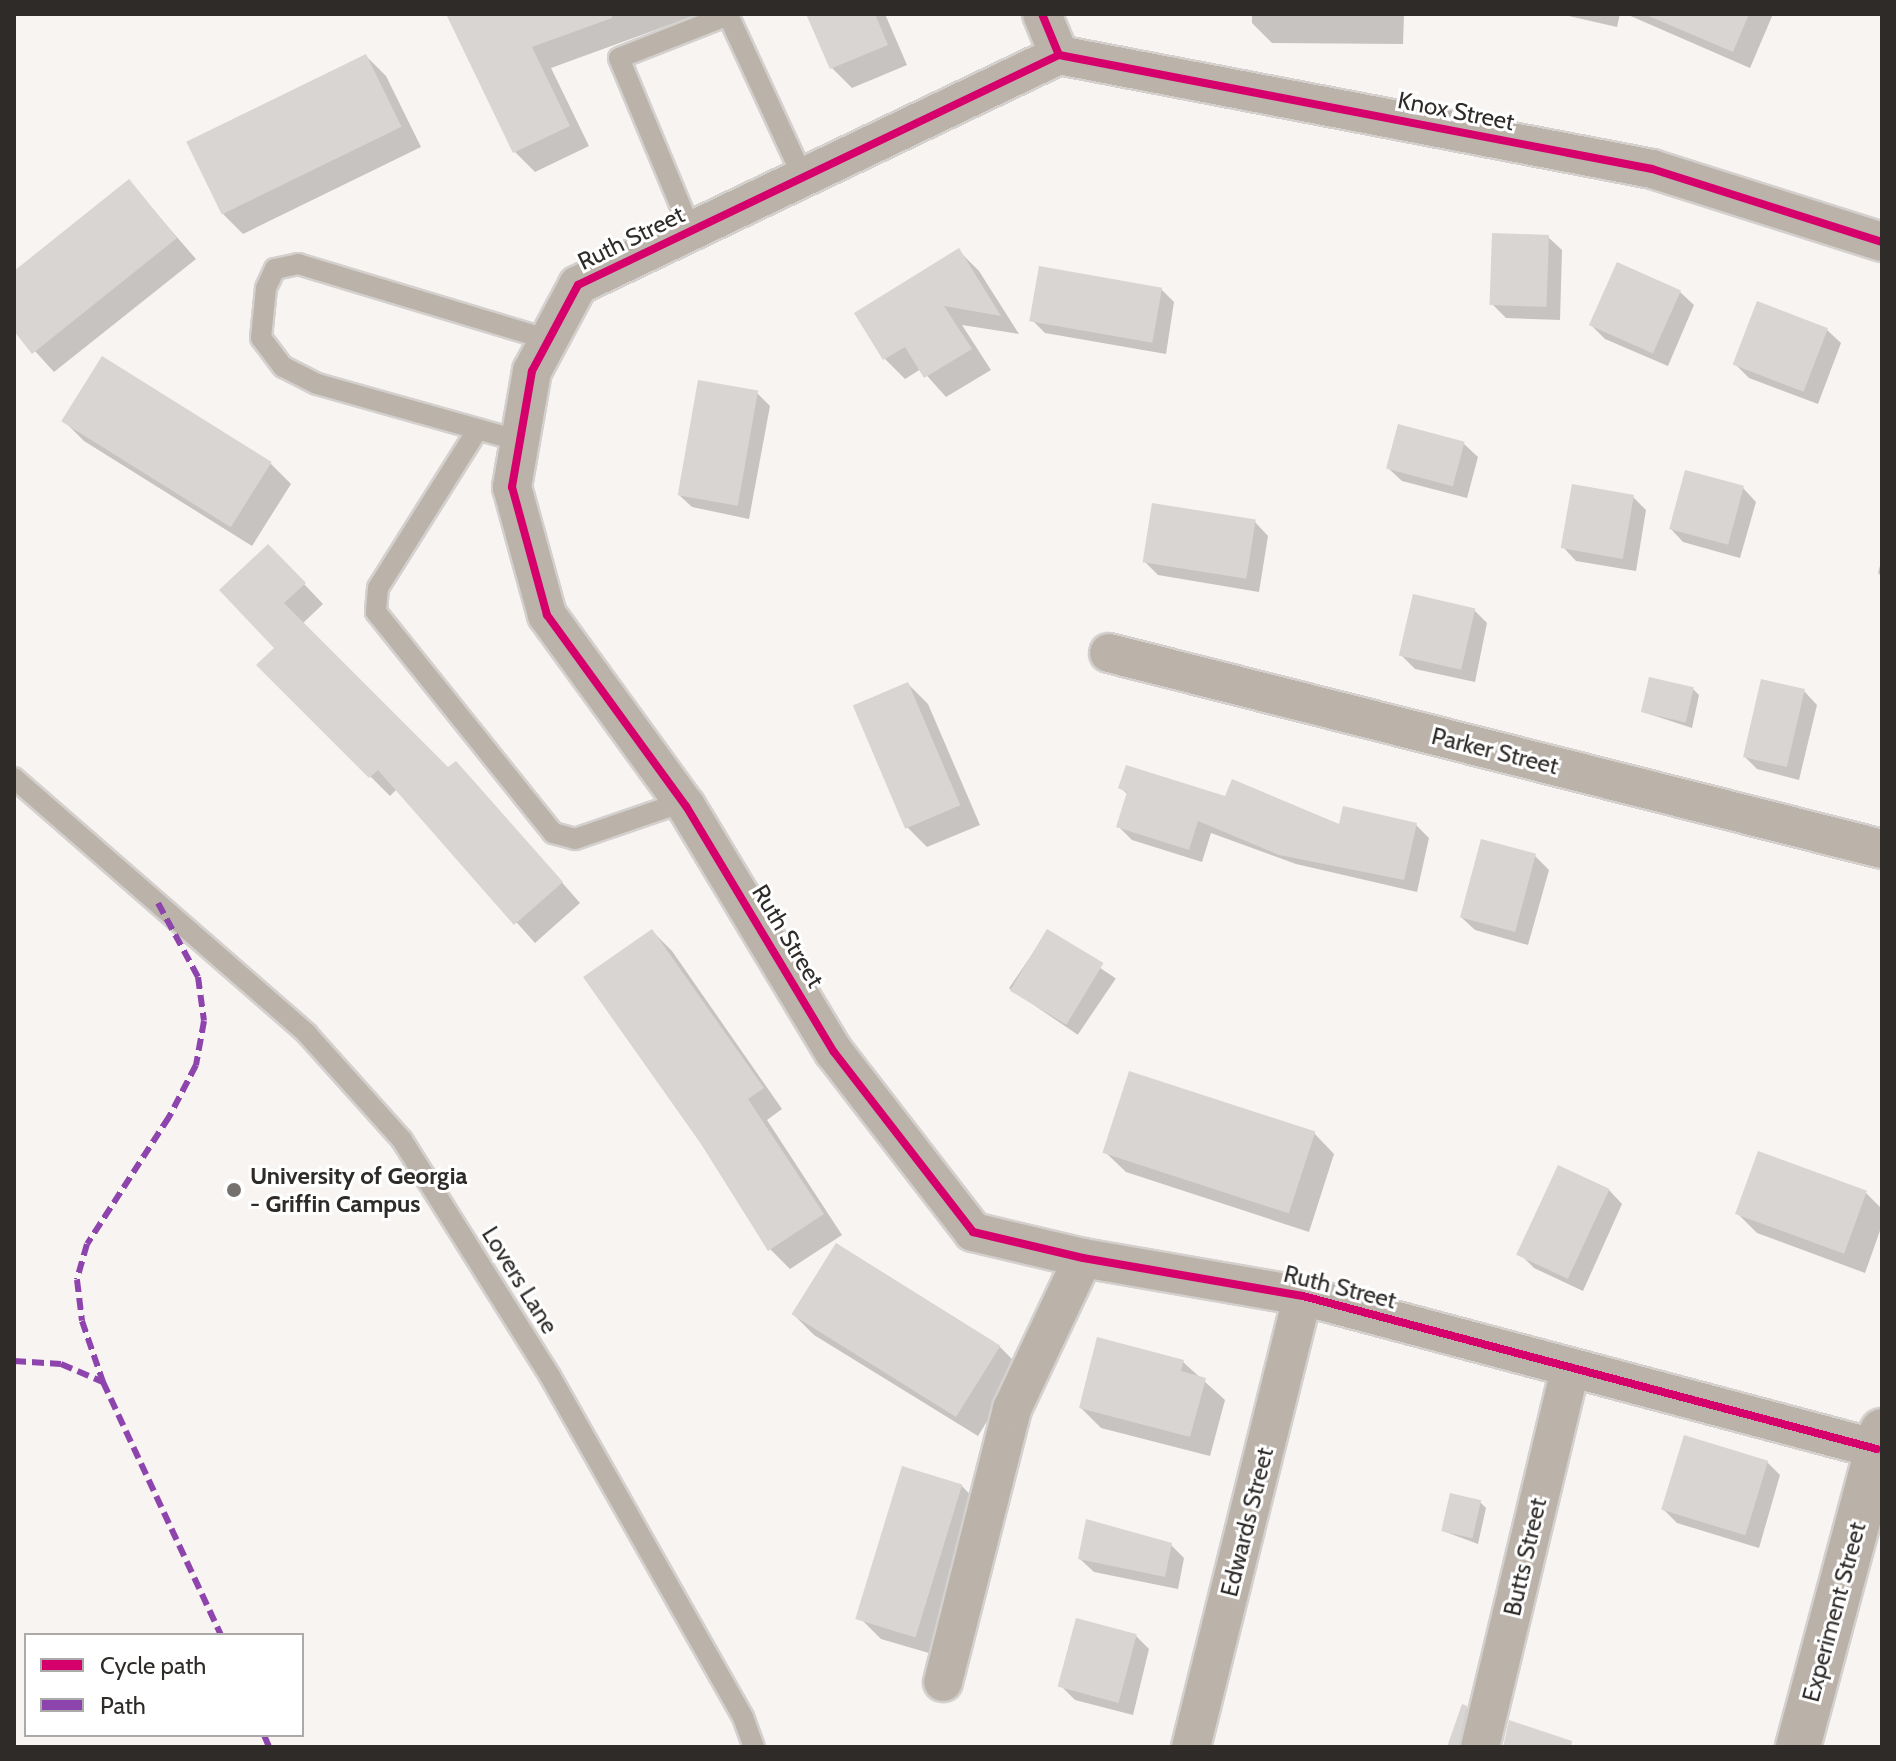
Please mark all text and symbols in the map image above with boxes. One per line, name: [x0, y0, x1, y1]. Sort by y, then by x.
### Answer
street label: Knox Street: [1395, 86, 1517, 136]
street label: Ruth Street: [573, 200, 689, 276]
street label: Parker Street: [1429, 721, 1561, 781]
street label: Ruth Street: [746, 879, 830, 993]
place label: University of Georgia - Griffin Campus: [250, 1162, 467, 1218]
marker: University of Georgia - Griffin Campus: [225, 1181, 243, 1199]
street label: Lovers Lane: [476, 1221, 564, 1339]
street label: Ruth Street: [1281, 1259, 1399, 1315]
street label: Edwards Street: [1215, 1444, 1279, 1600]
street label: Butts Street: [1497, 1495, 1553, 1619]
street label: Experiment Street: [1796, 1519, 1872, 1705]
legend: [24, 1633, 304, 1737]
text: Cycle path: [100, 1651, 206, 1680]
text: Path: [100, 1691, 146, 1720]

